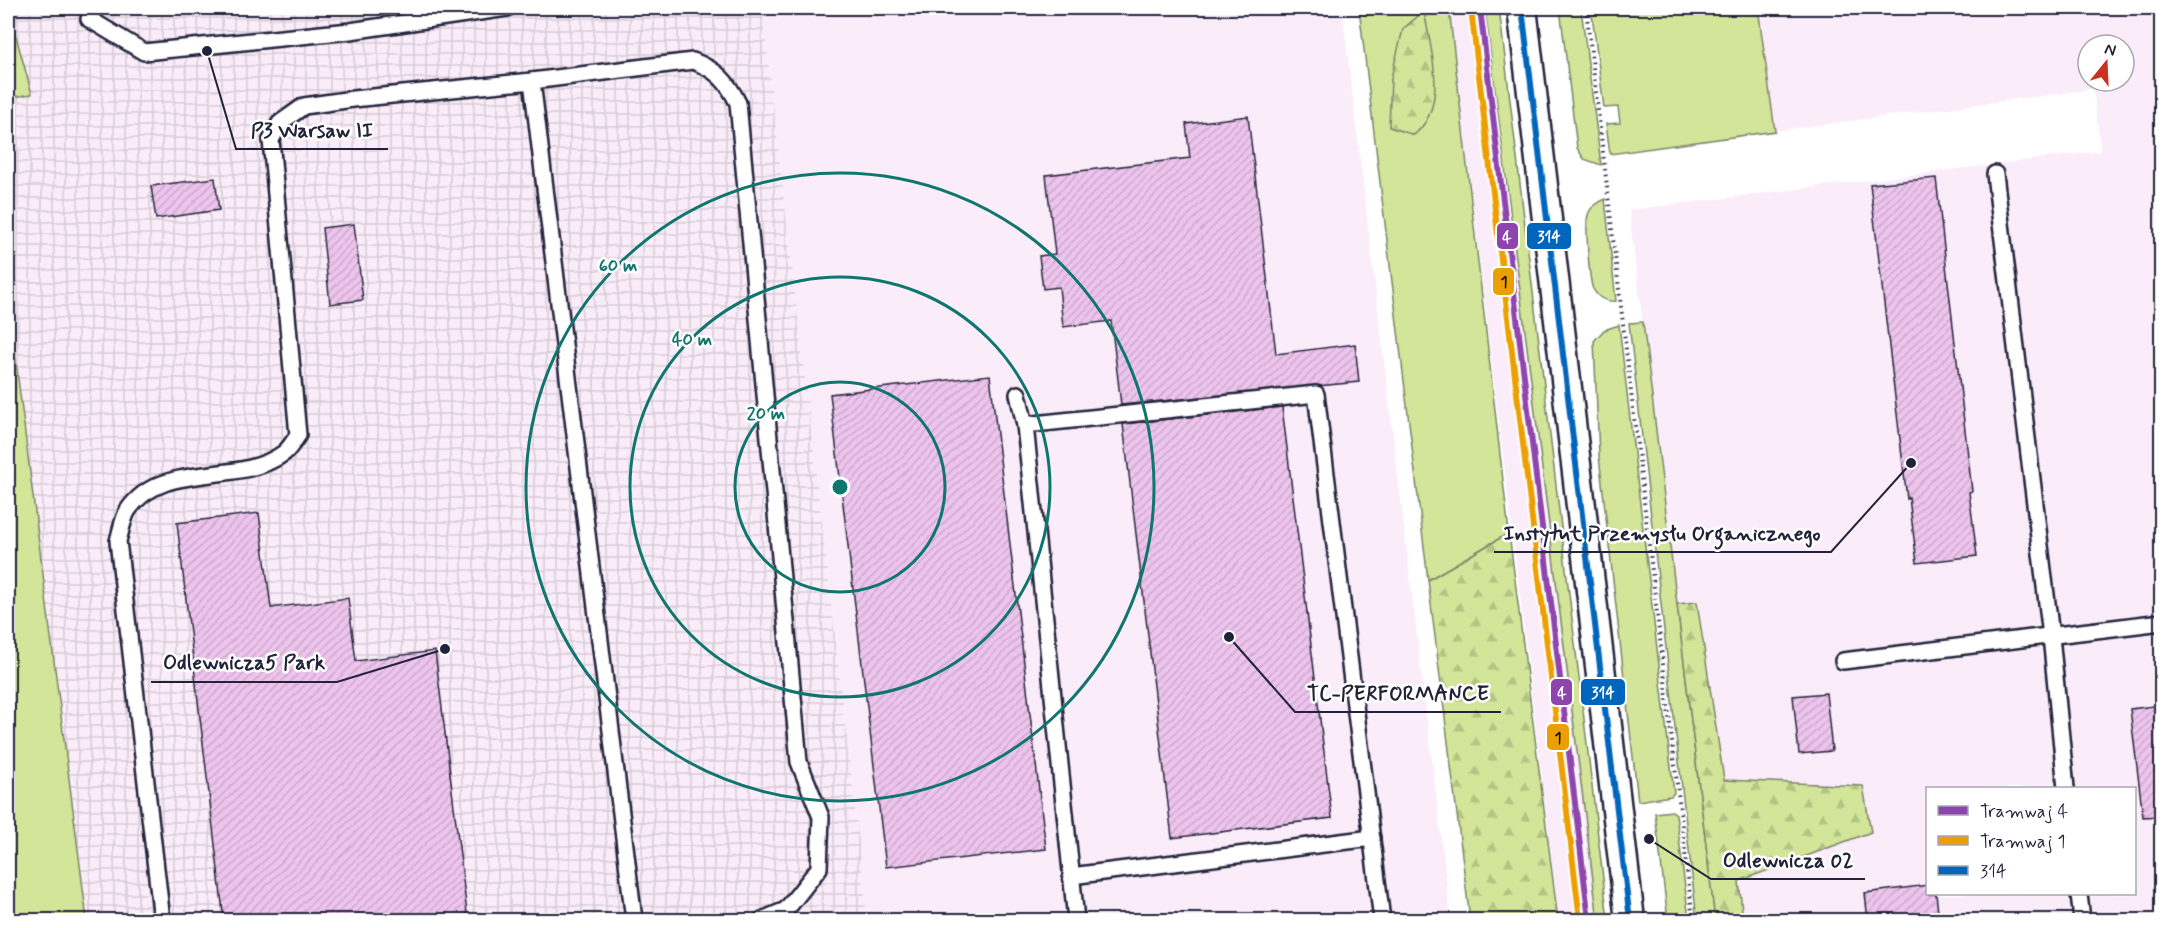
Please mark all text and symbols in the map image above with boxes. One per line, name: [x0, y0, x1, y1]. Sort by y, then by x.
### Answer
north arrow: [2076, 33, 2136, 93]
text: N: [2102, 39, 2118, 62]
callout: P3 Warsaw II: [236, 110, 388, 149]
text: P3 Warsaw II: [251, 117, 373, 145]
line badge: 4: [1496, 222, 1519, 250]
line badge: 314: [1526, 222, 1572, 250]
text: 4: [1502, 227, 1512, 248]
text: 314: [1537, 227, 1561, 248]
text: 60 m: [599, 254, 637, 278]
line badge: 1: [1492, 267, 1515, 296]
text: 1: [1500, 272, 1508, 293]
text: 40 m: [672, 328, 712, 352]
text: 20 m: [747, 402, 785, 426]
centre of rings: [830, 477, 850, 497]
callout: Instytut Przemysłu Organicznego: [1494, 513, 1831, 552]
text: Instytut Przemysłu Organicznego: [1503, 520, 1821, 550]
callout: Odlewnicza5 Park: [151, 643, 337, 682]
text: Odlewnicza5 Park: [163, 649, 326, 677]
callout: TC-PERFORMANCE: [1295, 673, 1501, 712]
line badge: 4: [1550, 678, 1573, 706]
line badge: 314: [1580, 678, 1626, 706]
text: TC-PERFORMANCE: [1307, 680, 1489, 708]
text: 4: [1557, 683, 1567, 704]
text: 314: [1591, 683, 1615, 704]
line badge: 1: [1546, 723, 1570, 751]
text: 1: [1554, 728, 1562, 749]
legend: [1926, 787, 2136, 895]
text: Tramwaj 4: [1980, 800, 2068, 824]
text: Tramwaj 1: [1980, 830, 2065, 854]
callout: Odlewnicza 02: [1711, 840, 1865, 879]
text: Odlewnicza 02: [1723, 847, 1853, 875]
text: 314: [1980, 860, 2007, 884]

